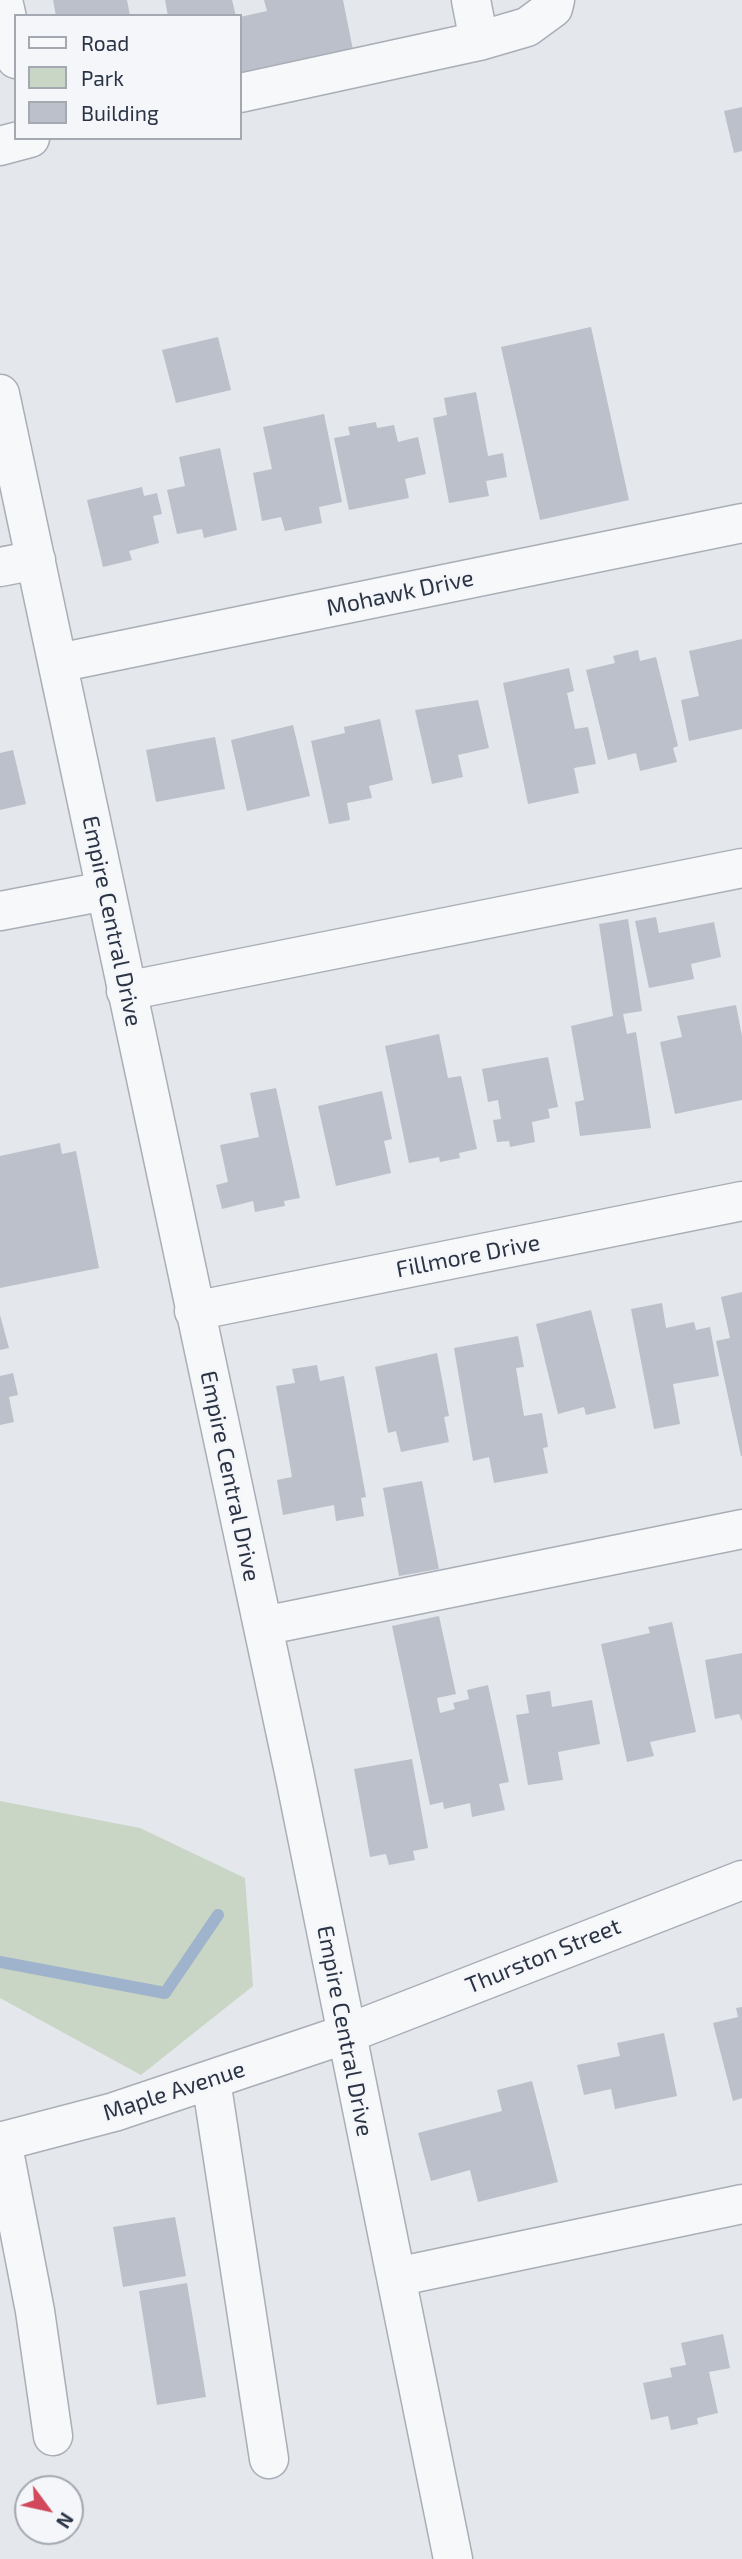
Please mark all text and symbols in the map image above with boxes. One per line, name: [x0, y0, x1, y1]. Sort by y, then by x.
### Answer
legend: [14, 14, 242, 140]
text: Road: [81, 30, 129, 55]
text: Park: [81, 65, 124, 90]
text: Building: [81, 100, 159, 125]
street label: Mohawk Drive: [324, 564, 476, 622]
street label: Empire Central Drive: [76, 813, 148, 1029]
street label: Fillmore Drive: [394, 1229, 542, 1283]
street label: Empire Central Drive: [194, 1368, 266, 1584]
street label: Thurston Street: [461, 1912, 625, 2000]
street label: Empire Central Drive: [311, 1923, 379, 2139]
street label: Maple Avenue: [100, 2055, 248, 2127]
north arrow: [14, 2475, 84, 2545]
text: N: [52, 2509, 79, 2533]

